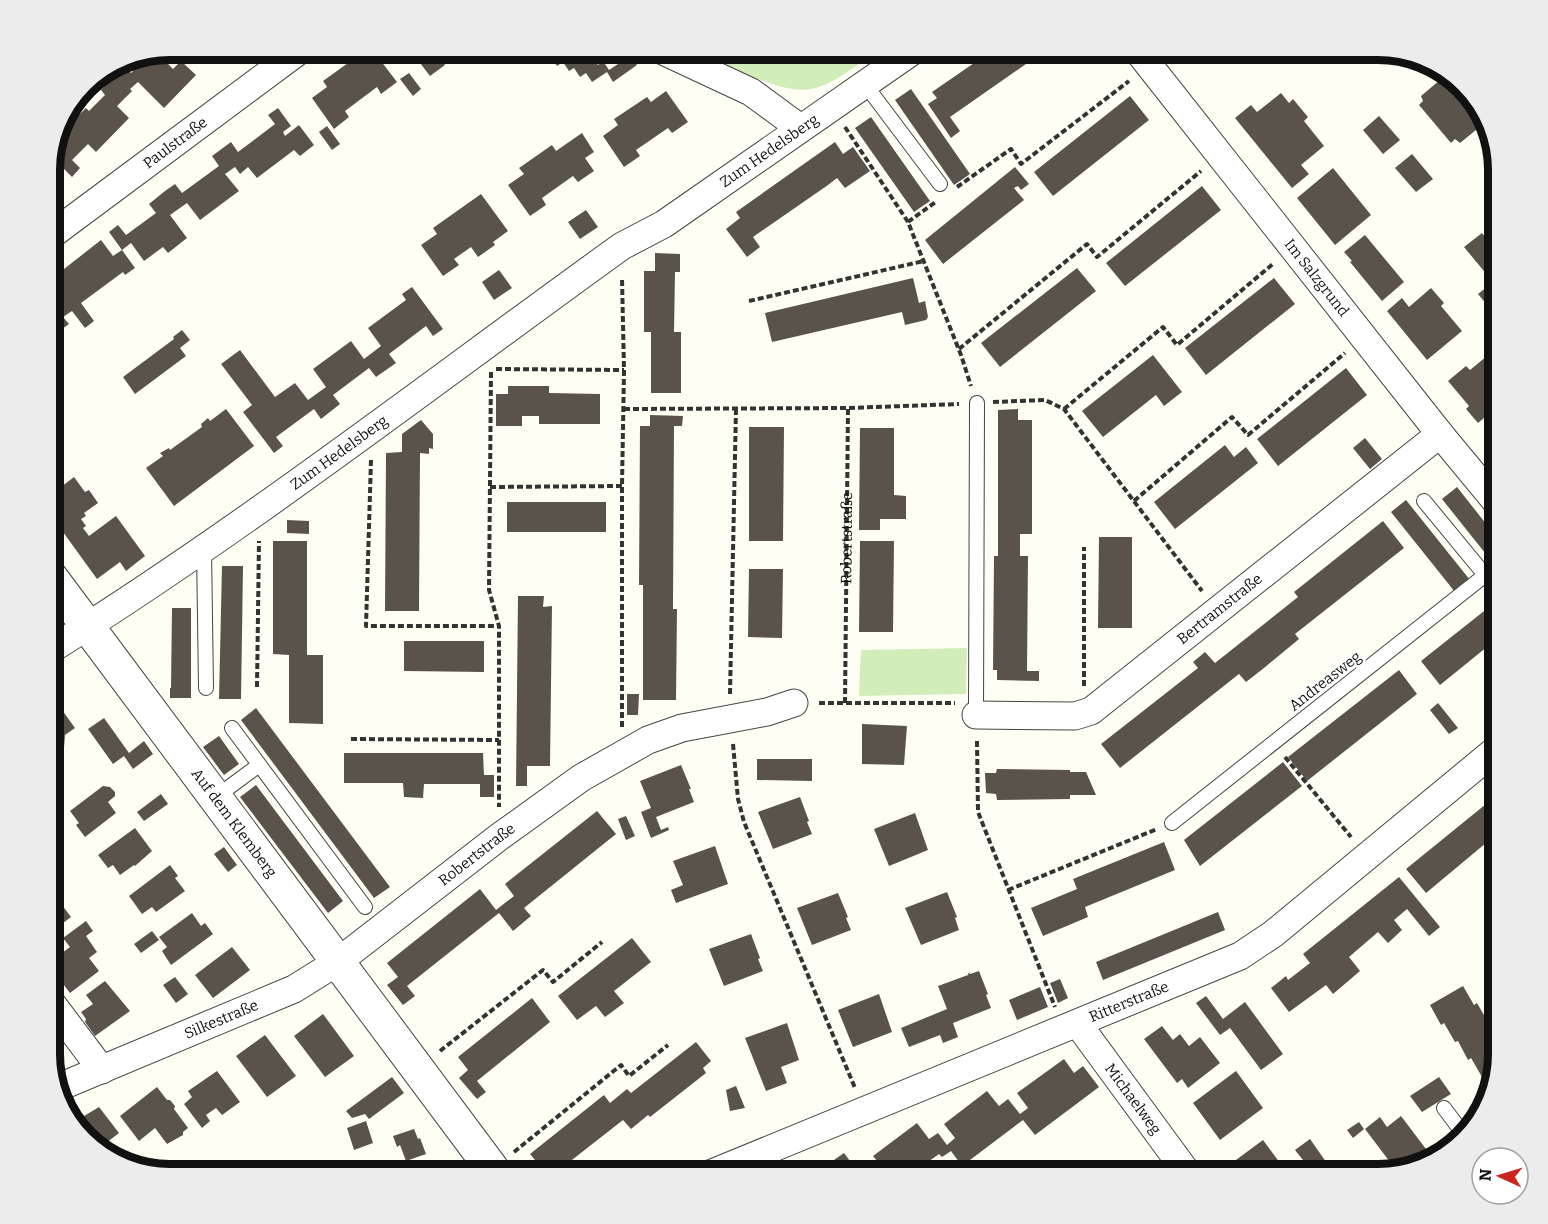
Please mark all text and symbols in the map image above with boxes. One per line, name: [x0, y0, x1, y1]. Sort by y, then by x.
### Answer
street label: Zum Hedelsberg: [717, 110, 822, 191]
street label: Paulstraße: [140, 113, 211, 173]
street label: Im Salzgrund: [1281, 235, 1353, 320]
street label: Zum Hedelsberg: [287, 411, 391, 494]
street label: Robertstraße: [837, 492, 856, 584]
street label: Bertramstraße: [1174, 570, 1266, 648]
street label: Andreasweg: [1285, 647, 1365, 715]
street label: Auf dem Klemberg: [188, 765, 281, 881]
street label: Robertstraße: [435, 819, 519, 890]
street label: Ritterstraße: [1087, 977, 1171, 1026]
street label: Silkestraße: [182, 996, 261, 1043]
street label: Michaelweg: [1101, 1060, 1165, 1138]
north arrow: [1470, 1146, 1530, 1206]
text: N: [1476, 1168, 1495, 1182]

